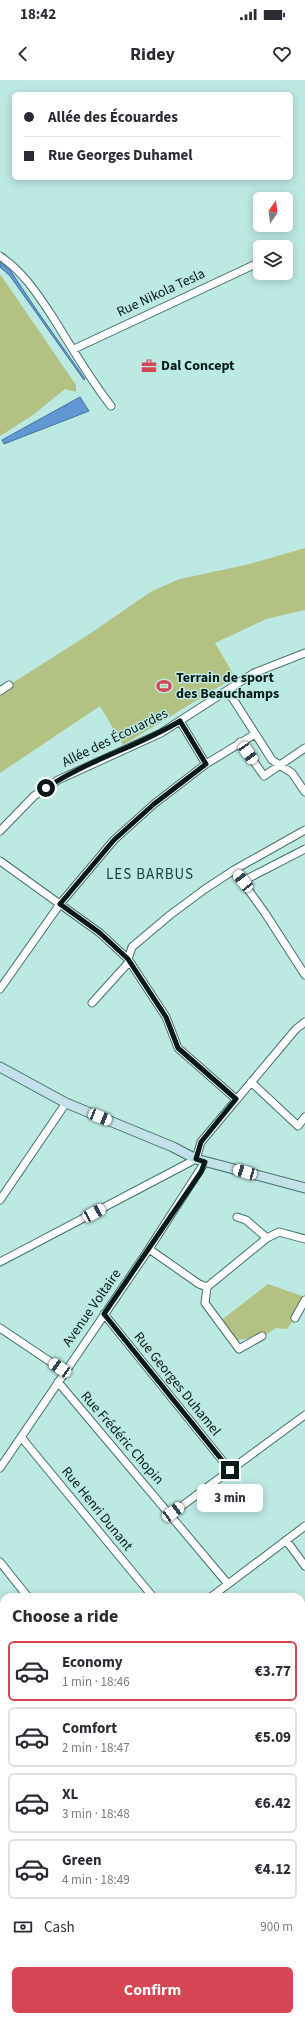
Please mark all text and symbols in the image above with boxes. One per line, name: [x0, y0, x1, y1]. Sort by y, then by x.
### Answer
text: 18:42: [20, 4, 56, 25]
text: Ridey: [130, 42, 175, 67]
icon: back: [12, 43, 34, 65]
icon: heart: [271, 43, 293, 65]
text: Allée des Écouardes: [48, 107, 178, 128]
text: Rue Georges Duhamel: [48, 145, 193, 166]
north arrow: [253, 192, 293, 232]
map controls: [253, 192, 293, 280]
button: layers: [253, 240, 293, 280]
street label: Rue Nikola Tesla: [113, 264, 209, 322]
place label: Dal Concept: [161, 356, 235, 376]
office icon: Dal Concept: [140, 357, 158, 375]
place label: Terrain de sport des Beauchamps: [176, 668, 279, 704]
sports icon: Terrain de sport des Beauchamps: [155, 677, 173, 695]
street label: Allée des Écouardes: [59, 704, 171, 772]
car: [236, 740, 260, 766]
route start: [37, 779, 55, 797]
district label: LES BARBUS: [106, 864, 194, 885]
car: [231, 868, 255, 894]
car: [87, 1107, 113, 1127]
car: [232, 1163, 258, 1181]
car: [81, 1202, 107, 1224]
street label: Avenue Voltaire: [58, 1265, 126, 1351]
street label: Rue Georges Duhamel: [129, 1328, 226, 1441]
car: [47, 1356, 73, 1380]
street label: Rue Frédéric Chopin: [76, 1387, 168, 1489]
route end: [221, 1461, 239, 1479]
street label: Rue Henri Dunant: [57, 1462, 137, 1556]
callout: 3 min: [197, 1484, 263, 1512]
text: 3 min: [214, 1489, 246, 1507]
car: [160, 1500, 186, 1524]
text: Choose a ride: [12, 1604, 118, 1629]
text: Economy: [62, 1652, 123, 1673]
icon: car: [14, 1653, 50, 1689]
text: €3.77: [255, 1661, 291, 1682]
text: 1 min · 18:46: [62, 1673, 130, 1691]
text: Comfort: [62, 1718, 117, 1739]
icon: car: [14, 1719, 50, 1755]
text: €5.09: [255, 1727, 291, 1748]
text: 2 min · 18:47: [62, 1739, 130, 1757]
text: XL: [62, 1784, 78, 1805]
icon: car: [14, 1785, 50, 1821]
text: €6.42: [255, 1793, 291, 1814]
text: 3 min · 18:48: [62, 1805, 130, 1823]
text: Green: [62, 1850, 102, 1871]
icon: car: [14, 1851, 50, 1887]
text: €4.12: [255, 1859, 291, 1880]
text: 4 min · 18:49: [62, 1871, 130, 1889]
icon: cash: [12, 1916, 34, 1938]
text: Cash: [44, 1917, 75, 1938]
text: 900 m: [260, 1918, 293, 1936]
button: Confirm: [12, 1967, 293, 2013]

